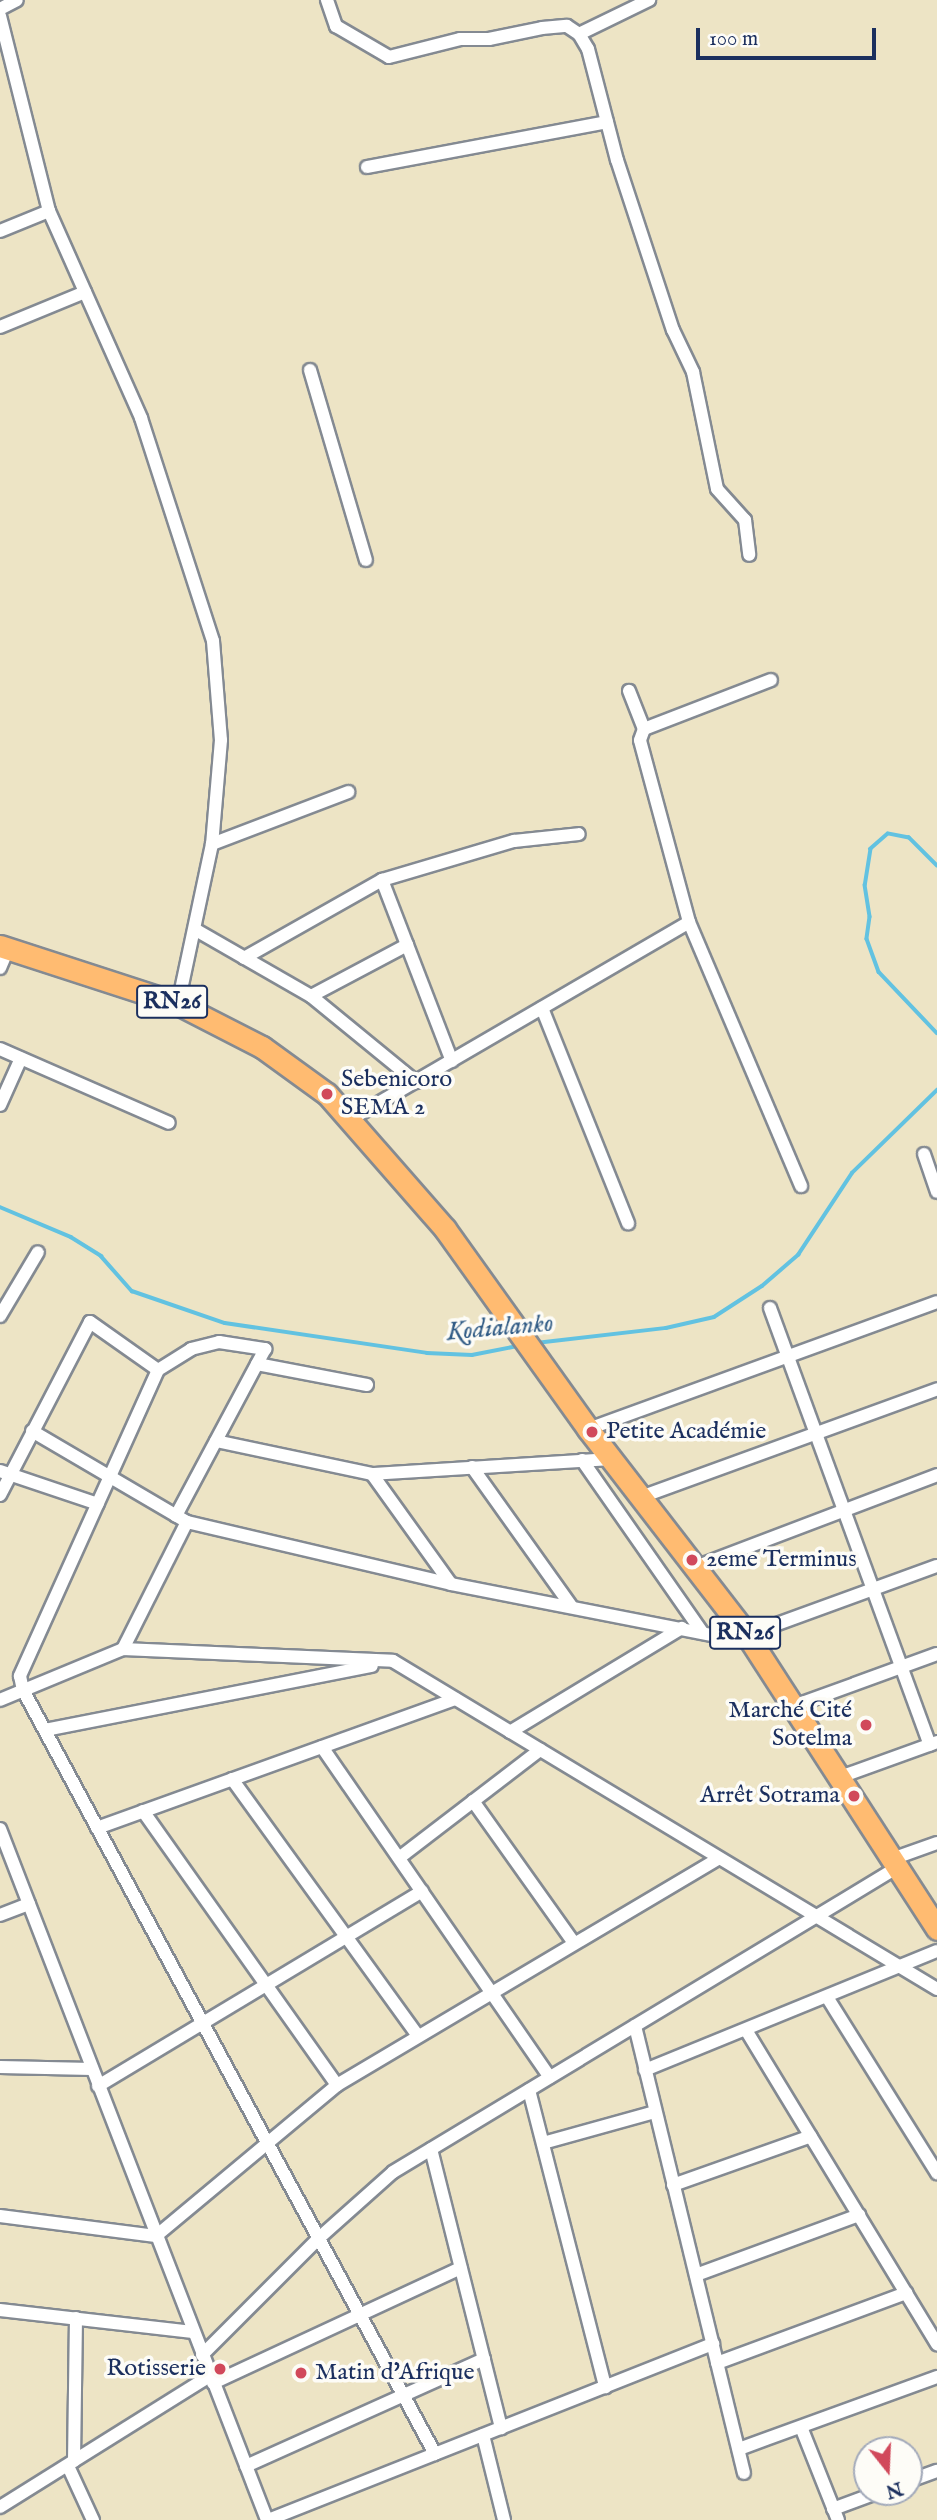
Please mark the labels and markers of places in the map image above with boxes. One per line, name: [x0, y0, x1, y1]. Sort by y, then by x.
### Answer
place label: Sebenicoro SEMA 2: [341, 1066, 452, 1122]
marker: Sebenicoro SEMA 2: [319, 1086, 335, 1102]
place label: Petite Académie: [606, 1418, 766, 1446]
marker: Petite Académie: [584, 1424, 600, 1440]
place label: 2eme Terminus: [706, 1546, 857, 1574]
marker: 2eme Terminus: [684, 1552, 700, 1568]
place label: Marché Cité Sotelma: [728, 1697, 852, 1753]
marker: Marché Cité Sotelma: [858, 1717, 874, 1733]
place label: Arrêt Sotrama: [700, 1782, 840, 1810]
marker: Arrêt Sotrama: [846, 1788, 862, 1804]
place label: Rotisserie: [106, 2355, 206, 2383]
place label: Matin d'Afrique: [315, 2359, 474, 2387]
marker: Rotisserie: [212, 2361, 228, 2377]
marker: Matin d'Afrique: [293, 2365, 309, 2381]

